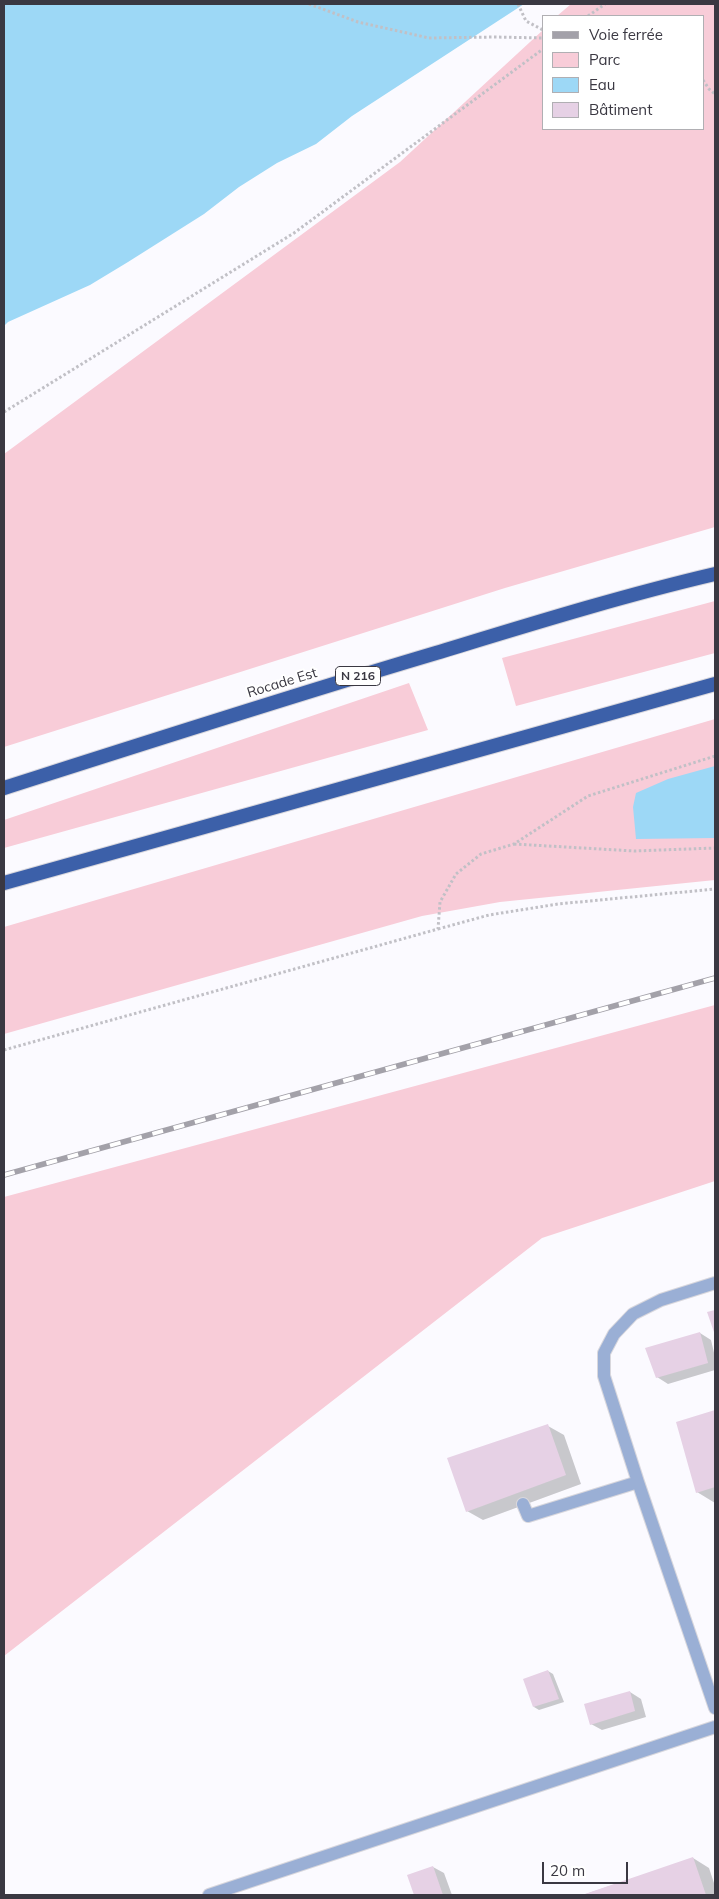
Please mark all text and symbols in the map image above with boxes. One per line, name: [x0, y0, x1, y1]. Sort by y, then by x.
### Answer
legend: [542, 15, 704, 130]
text: Voie ferrée: [589, 25, 663, 44]
text: Parc: [589, 50, 620, 69]
text: Eau: [589, 75, 615, 94]
text: Bâtiment: [589, 100, 652, 119]
street label: Rocade Est: [245, 664, 319, 702]
road number: N 216: [336, 666, 380, 686]
scale bar: [544, 1852, 630, 1884]
text: 20 m: [550, 1861, 585, 1880]

